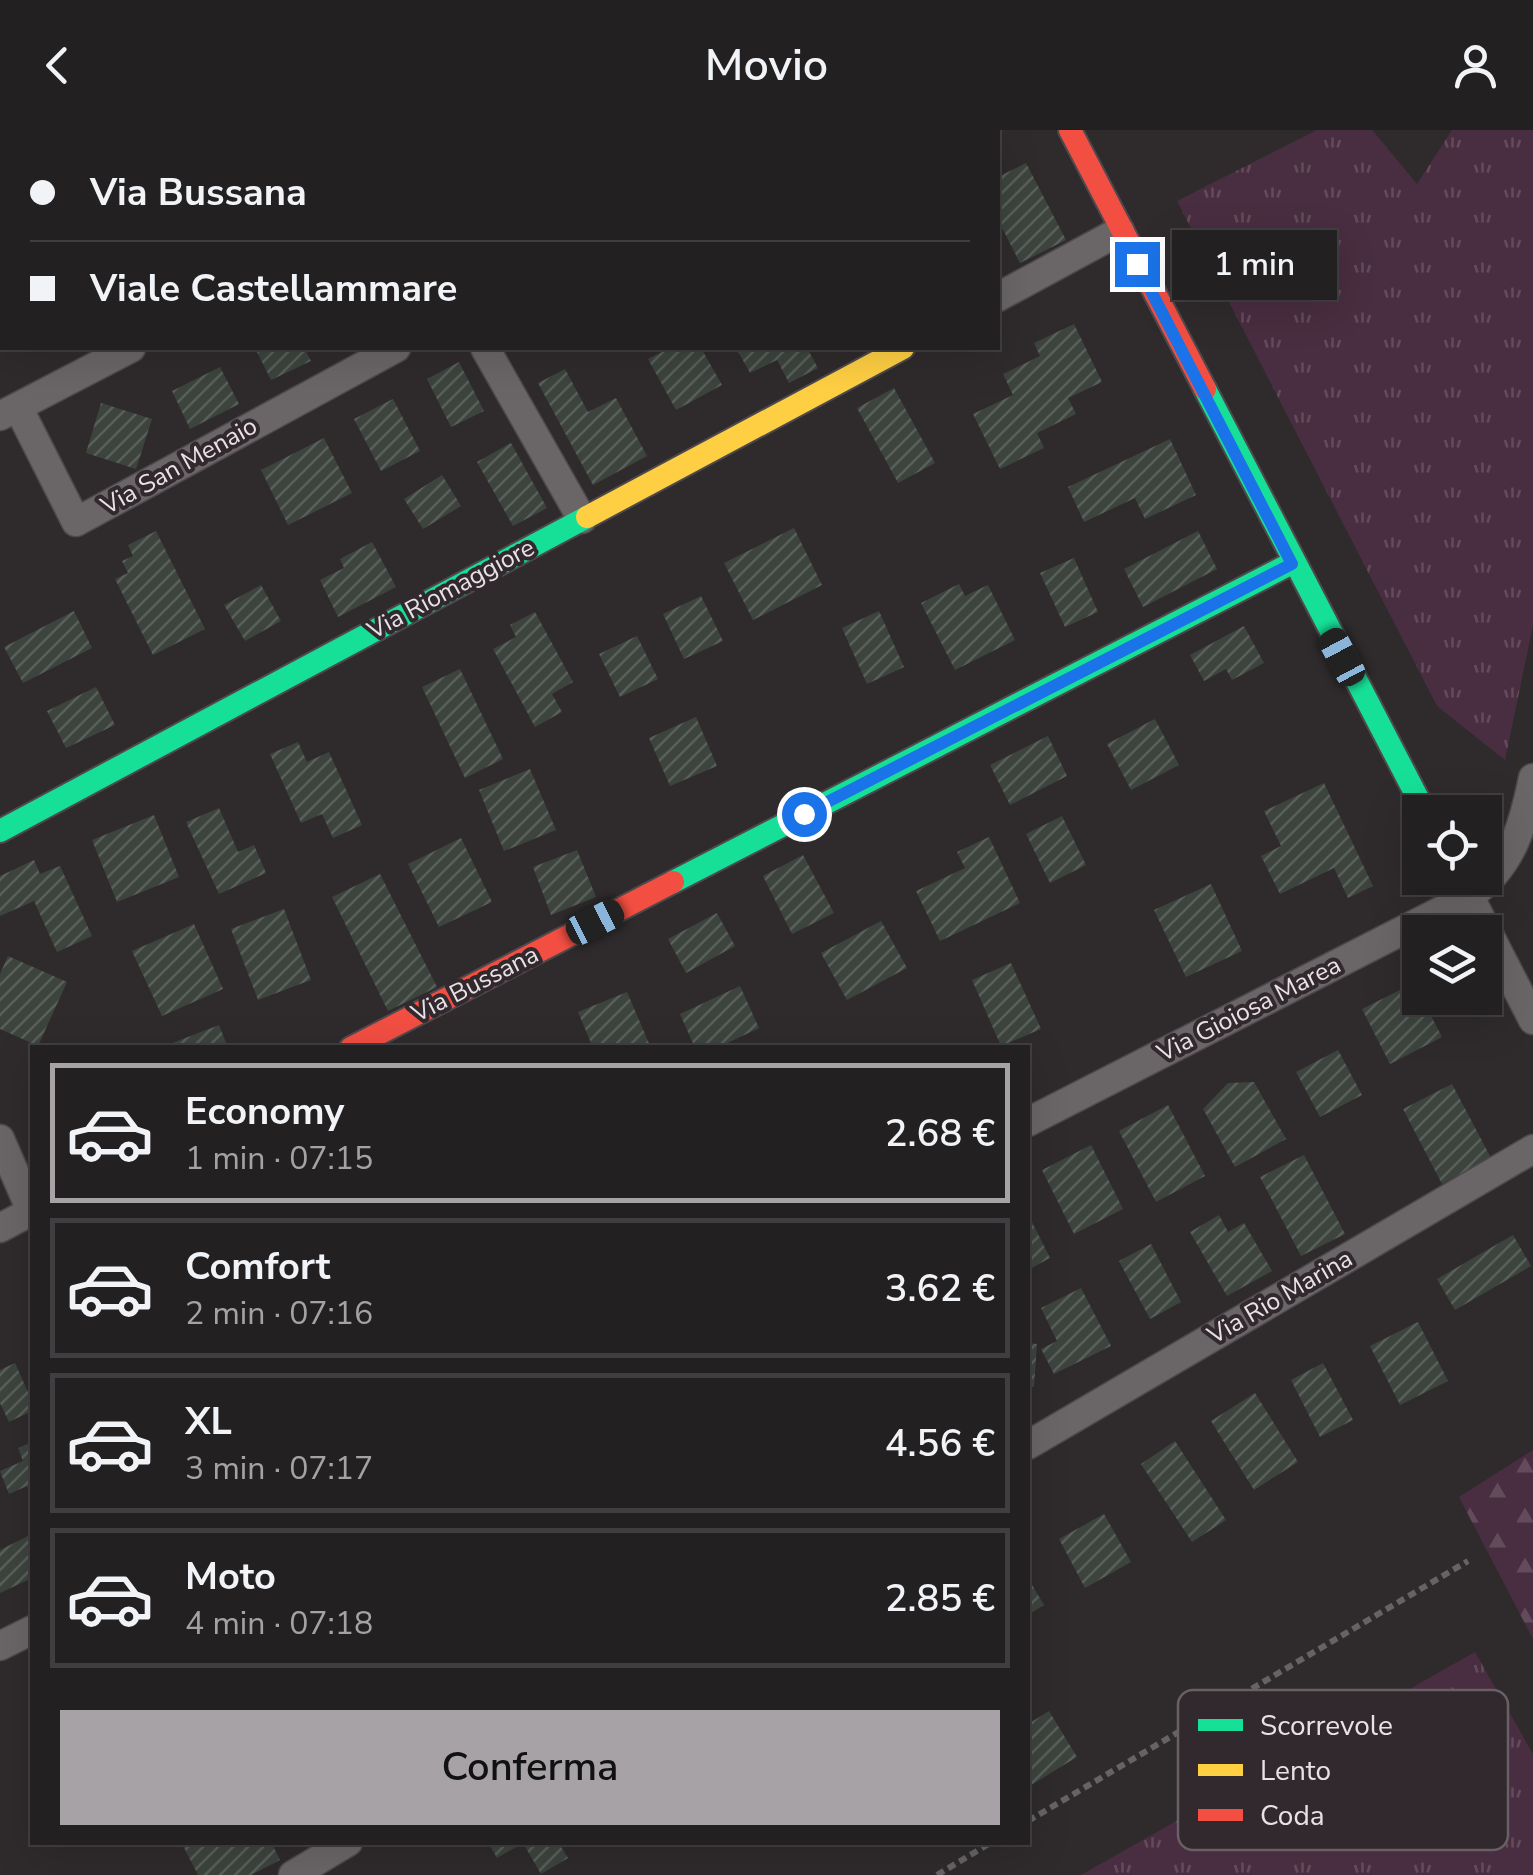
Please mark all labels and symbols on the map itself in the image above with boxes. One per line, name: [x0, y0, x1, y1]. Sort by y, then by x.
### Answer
callout: 1 min: [1172, 229, 1337, 299]
route end: [1115, 242, 1160, 287]
street label: Via San Menaio: [94, 409, 263, 523]
street label: Via Riomaggiore: [361, 531, 541, 648]
car: [1315, 623, 1369, 691]
route start: [782, 792, 827, 837]
car: [561, 895, 629, 949]
street label: Via Bussana: [405, 937, 544, 1031]
street label: Via Gioiosa Marea: [1150, 948, 1347, 1070]
street label: Via Rio Marina: [1200, 1242, 1359, 1353]
legend: [1178, 1690, 1508, 1850]
text: Scorrevole: [1260, 1707, 1393, 1745]
text: Lento: [1260, 1752, 1331, 1790]
text: Coda: [1260, 1797, 1325, 1835]

